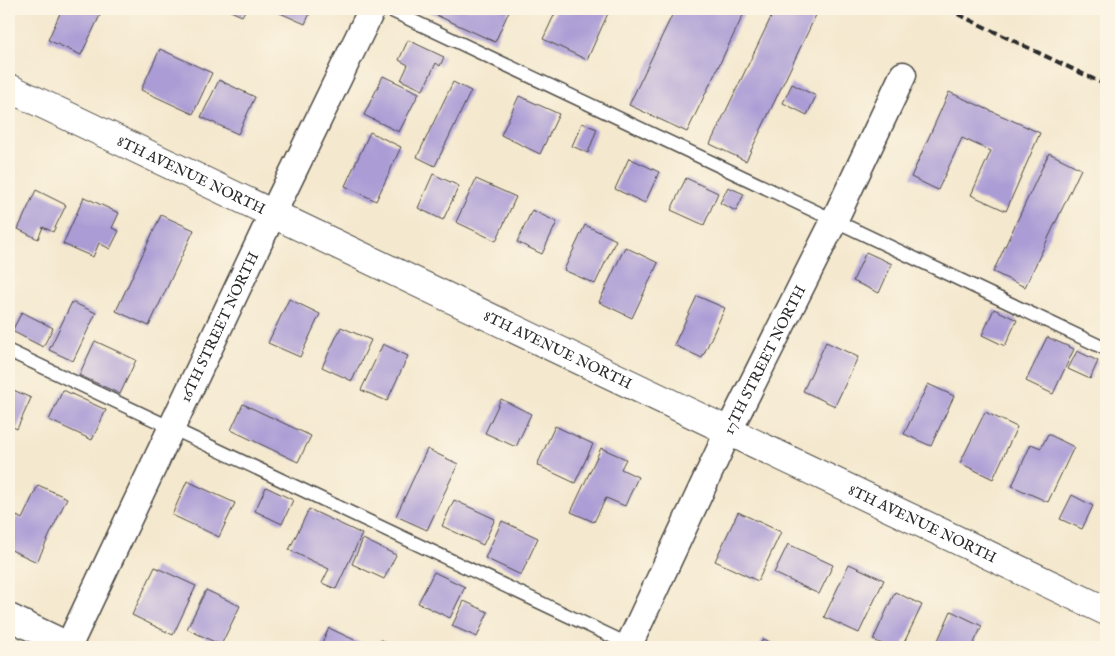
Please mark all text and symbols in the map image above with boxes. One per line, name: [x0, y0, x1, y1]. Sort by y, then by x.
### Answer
street label: 8TH AVENUE NORTH: [114, 132, 268, 219]
street label: 16TH STREET NORTH: [176, 249, 263, 405]
street label: 17TH STREET NORTH: [719, 282, 810, 438]
street label: 8TH AVENUE NORTH: [480, 307, 635, 394]
street label: 8TH AVENUE NORTH: [845, 481, 1000, 567]

